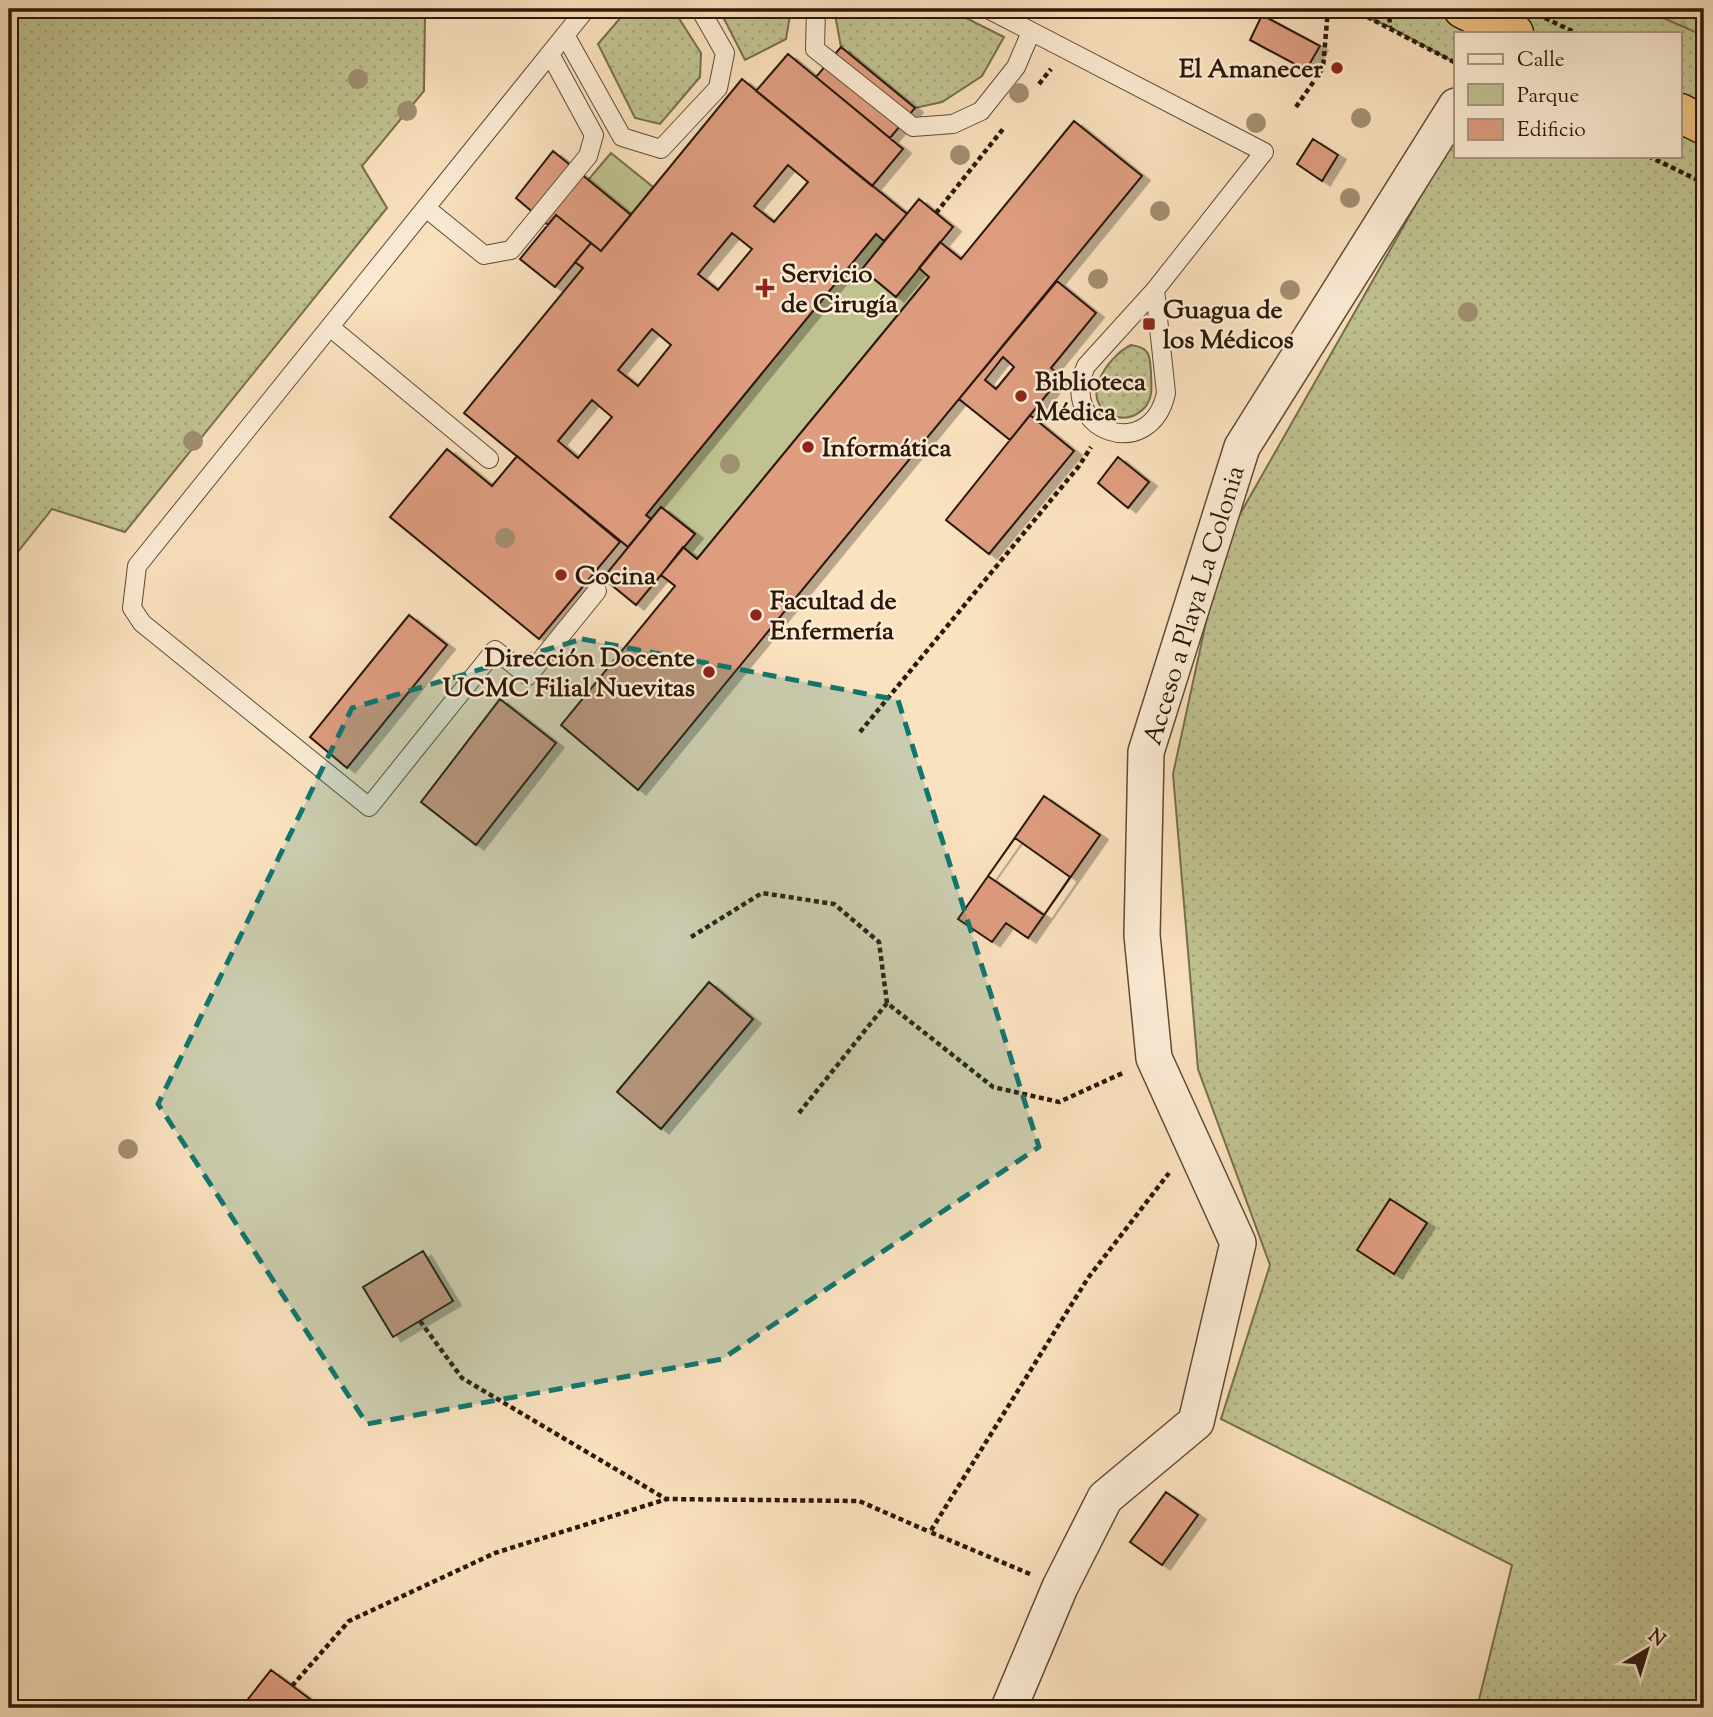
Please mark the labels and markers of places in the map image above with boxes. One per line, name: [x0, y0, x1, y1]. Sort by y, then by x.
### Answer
place label: El Amanecer: [1179, 52, 1323, 89]
marker: El Amanecer: [1329, 60, 1345, 76]
place label: Servicio de Cirugía: [781, 257, 898, 324]
marker: Servicio de Cirugía: [755, 278, 775, 298]
place label: Guagua de los Médicos: [1163, 293, 1294, 360]
marker: Guagua de los Médicos: [1141, 316, 1157, 332]
place label: Biblioteca Médica: [1035, 365, 1146, 432]
marker: Biblioteca Médica: [1013, 388, 1029, 404]
place label: Informática: [822, 431, 951, 468]
marker: Informática: [800, 439, 816, 455]
place label: Cocina: [575, 559, 656, 596]
marker: Cocina: [553, 567, 569, 583]
place label: Facultad de Enfermería: [770, 584, 897, 651]
marker: Facultad de Enfermería: [748, 607, 764, 623]
place label: Dirección Docente UCMC Filial Nuevitas: [443, 641, 695, 708]
marker: Dirección Docente UCMC Filial Nuevitas: [701, 664, 717, 680]

